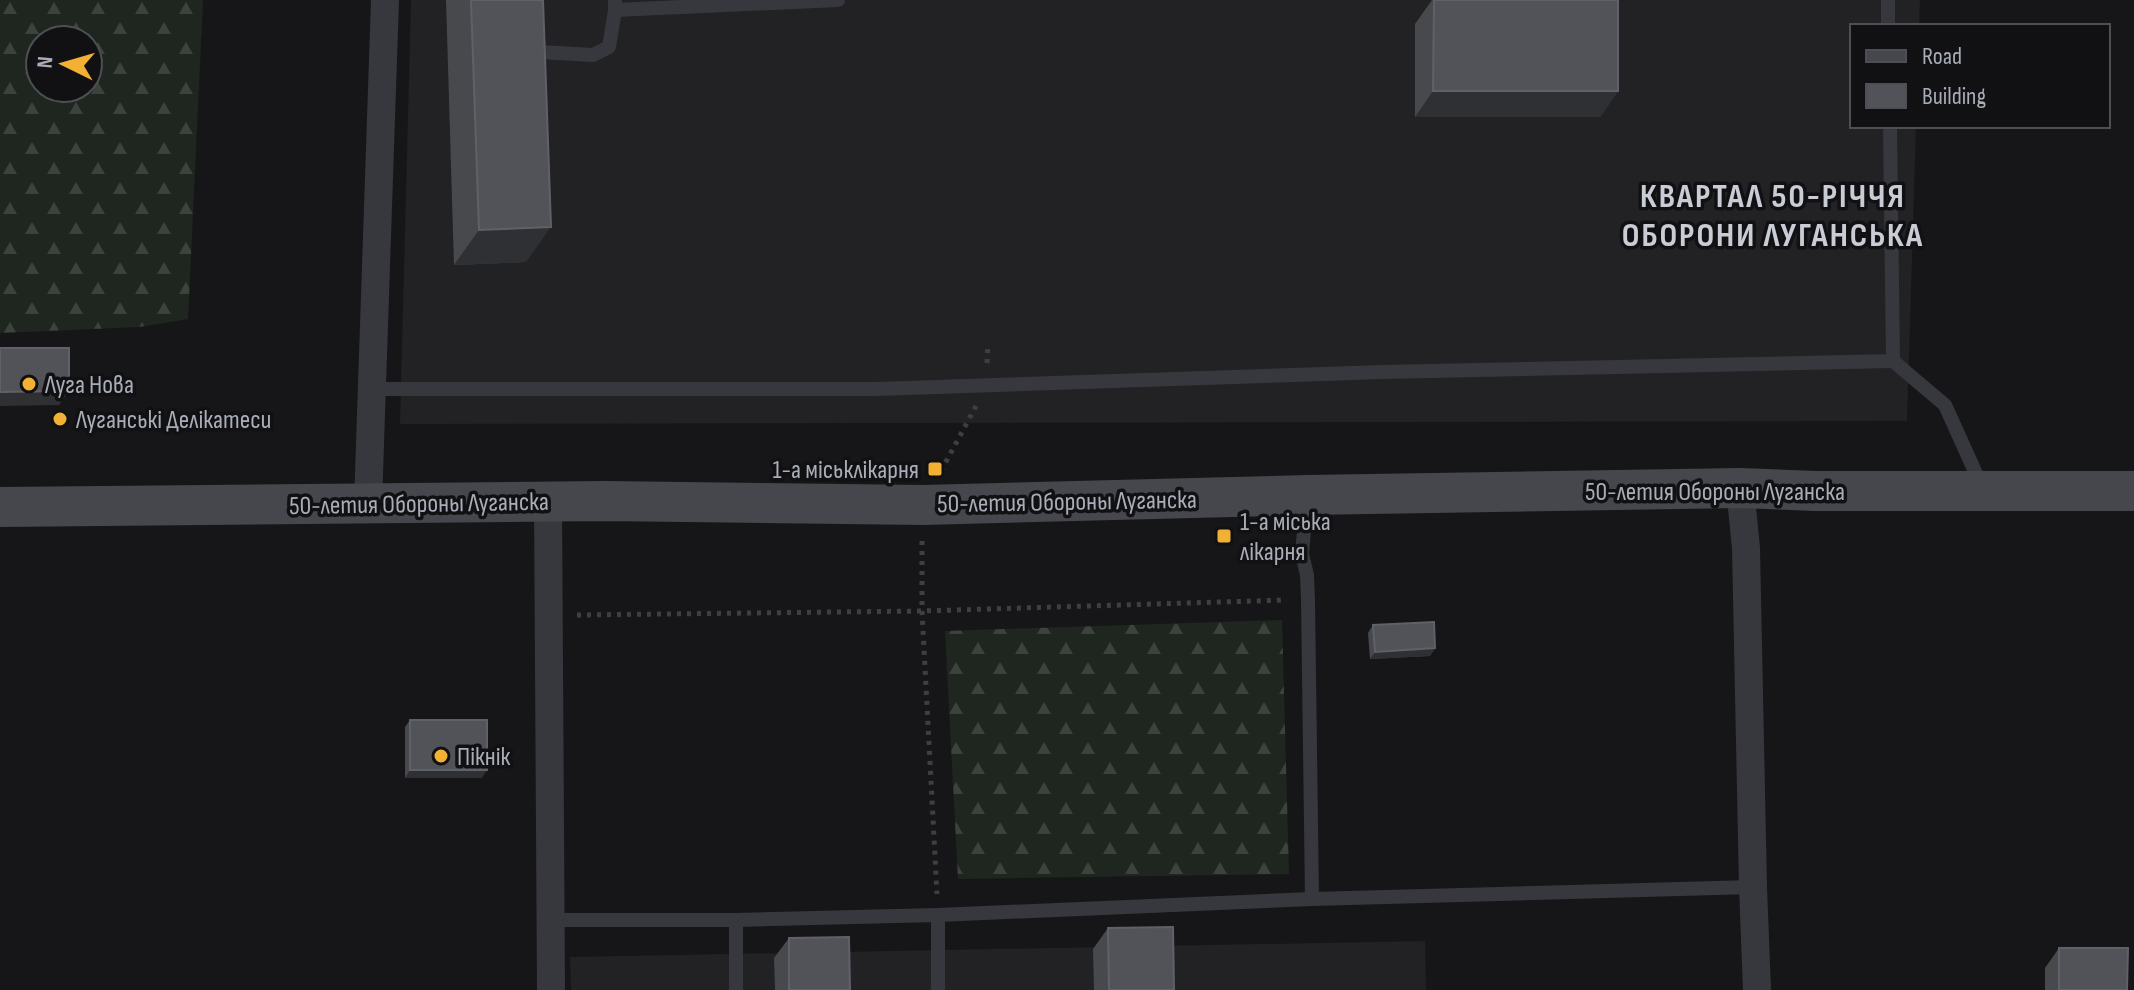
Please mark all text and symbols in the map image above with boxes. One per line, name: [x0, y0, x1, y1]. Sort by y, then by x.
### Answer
north arrow: [24, 24, 104, 104]
legend: [1850, 24, 2110, 128]
text: Road: [1922, 42, 1962, 71]
text: N: [32, 55, 60, 69]
text: Building: [1922, 82, 1986, 111]
district label: КВАРТАЛ 50-РІЧЧЯ ОБОРОНИ ЛУГАНСЬКА: [1622, 176, 1924, 256]
place label: Луга Нова: [44, 370, 134, 401]
marker: Луга Нова: [20, 375, 38, 393]
place label: Луганські Делікатеси: [75, 405, 271, 436]
marker: Луганські Делікатеси: [51, 410, 69, 428]
place label: 1-а міськлікарня: [772, 455, 919, 486]
marker: 1-а міськлікарня: [926, 460, 944, 478]
street label: 50-летия Обороны Луганска: [1585, 477, 1845, 508]
street label: 50-летия Обороны Луганска: [937, 485, 1197, 520]
street label: 50-летия Обороны Луганска: [289, 487, 549, 522]
place label: 1-а міська лікарня: [1240, 507, 1331, 568]
marker: 1-а міська лікарня: [1215, 527, 1233, 545]
place label: Пікнік: [457, 742, 511, 773]
marker: Пікнік: [432, 747, 450, 765]

